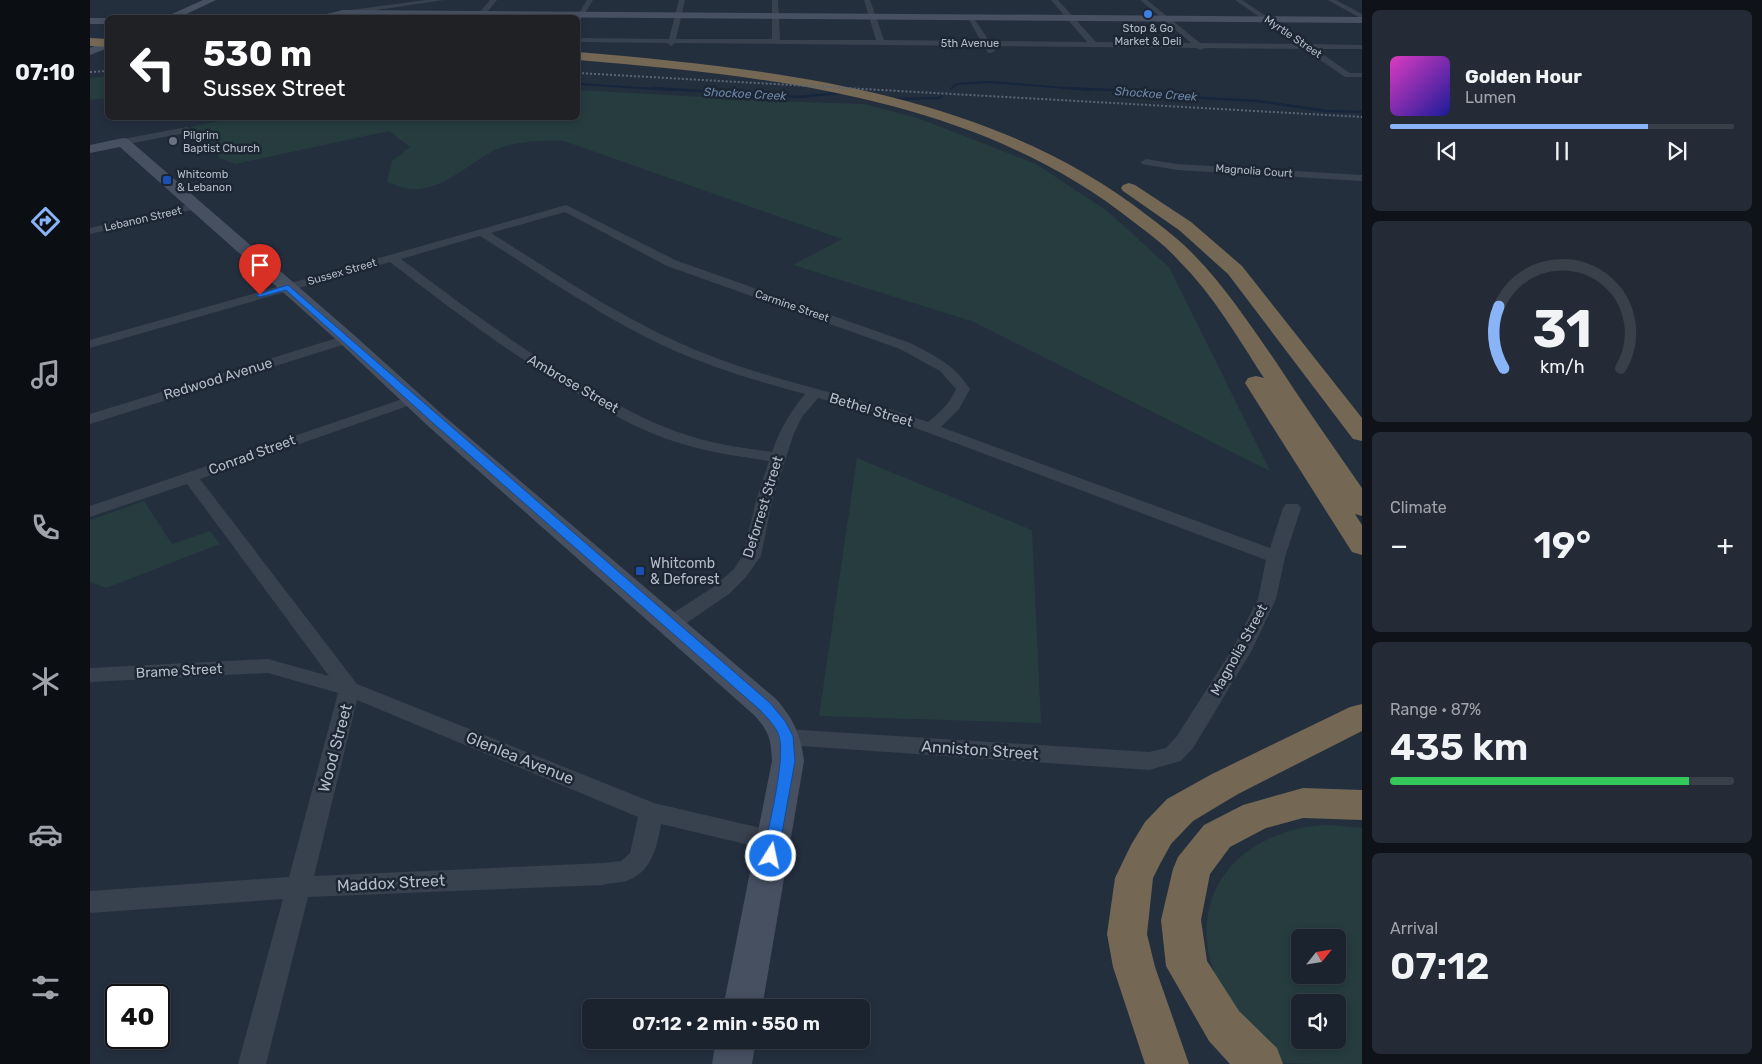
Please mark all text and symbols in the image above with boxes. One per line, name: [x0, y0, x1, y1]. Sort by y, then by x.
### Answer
marker: Stop & Go Market & Deli: [1142, 8, 1154, 20]
street label: Myrtle Street: [1262, 13, 1325, 61]
place label: Stop & Go Market & Deli: [1115, 22, 1181, 48]
text: 530 m: [203, 33, 312, 75]
icon: left: [120, 35, 185, 100]
street label: 5th Avenue: [941, 37, 999, 50]
text: 07:10: [15, 59, 75, 86]
text: Golden Hour: [1465, 65, 1582, 88]
text: Sussex Street: [203, 75, 345, 102]
water label: Shockoe Creek: [1114, 84, 1199, 104]
water label: Shockoe Creek: [703, 85, 787, 103]
text: Lumen: [1465, 88, 1516, 107]
place label: Pilgrim Baptist Church: [183, 129, 260, 155]
marker: Pilgrim Baptist Church: [167, 135, 179, 147]
icon: previous: [1433, 137, 1461, 165]
icon: pause: [1548, 137, 1576, 165]
icon: next: [1663, 137, 1691, 165]
street label: Magnolia Court: [1215, 162, 1294, 180]
place label: Whitcomb & Lebanon: [177, 168, 232, 194]
marker: Whitcomb & Lebanon: [161, 174, 173, 186]
icon: directions: [28, 204, 63, 239]
street label: Lebanon Street: [103, 204, 184, 234]
pin: [239, 244, 281, 295]
icon: arrive: [246, 251, 274, 279]
street label: Sussex Street: [306, 256, 379, 288]
street label: Carmine Street: [753, 287, 831, 325]
text: 31: [1532, 298, 1592, 360]
street label: Ambrose Street: [524, 351, 622, 417]
street label: Redwood Avenue: [162, 354, 275, 404]
text: km/h: [1540, 356, 1584, 377]
icon: music: [28, 357, 63, 392]
street label: Bethel Street: [827, 389, 915, 431]
street label: Conrad Street: [206, 431, 298, 479]
street label: Deforrest Street: [739, 454, 787, 560]
text: Climate: [1390, 498, 1447, 517]
icon: phone: [28, 510, 63, 545]
text: 19°: [1534, 522, 1591, 568]
text: −: [1390, 529, 1408, 562]
text: +: [1717, 529, 1734, 562]
place label: Whitcomb & Deforest: [650, 555, 720, 588]
marker: Whitcomb & Deforest: [634, 565, 646, 577]
street label: Magnolia Street: [1207, 601, 1271, 699]
street label: Brame Street: [135, 660, 223, 682]
icon: climate: [28, 664, 63, 699]
text: Range · 87%: [1390, 700, 1481, 719]
street label: Wood Street: [314, 702, 356, 794]
text: 435 km: [1390, 724, 1528, 770]
street label: Glenlea Avenue: [463, 728, 577, 788]
street label: Anniston Street: [921, 736, 1039, 764]
icon: car: [28, 817, 63, 852]
position arrow: [744, 829, 796, 881]
street label: Maddox Street: [336, 871, 446, 895]
text: Arrival: [1390, 919, 1438, 938]
north arrow: [1291, 929, 1346, 984]
map controls: [1291, 929, 1346, 1049]
text: 07:12: [1390, 943, 1490, 989]
icon: filters: [28, 970, 63, 1005]
speed limit sign: 40: [105, 984, 170, 1049]
button: sound: [1291, 994, 1346, 1049]
text: 07:12 · 2 min · 550 m: [632, 1012, 820, 1035]

